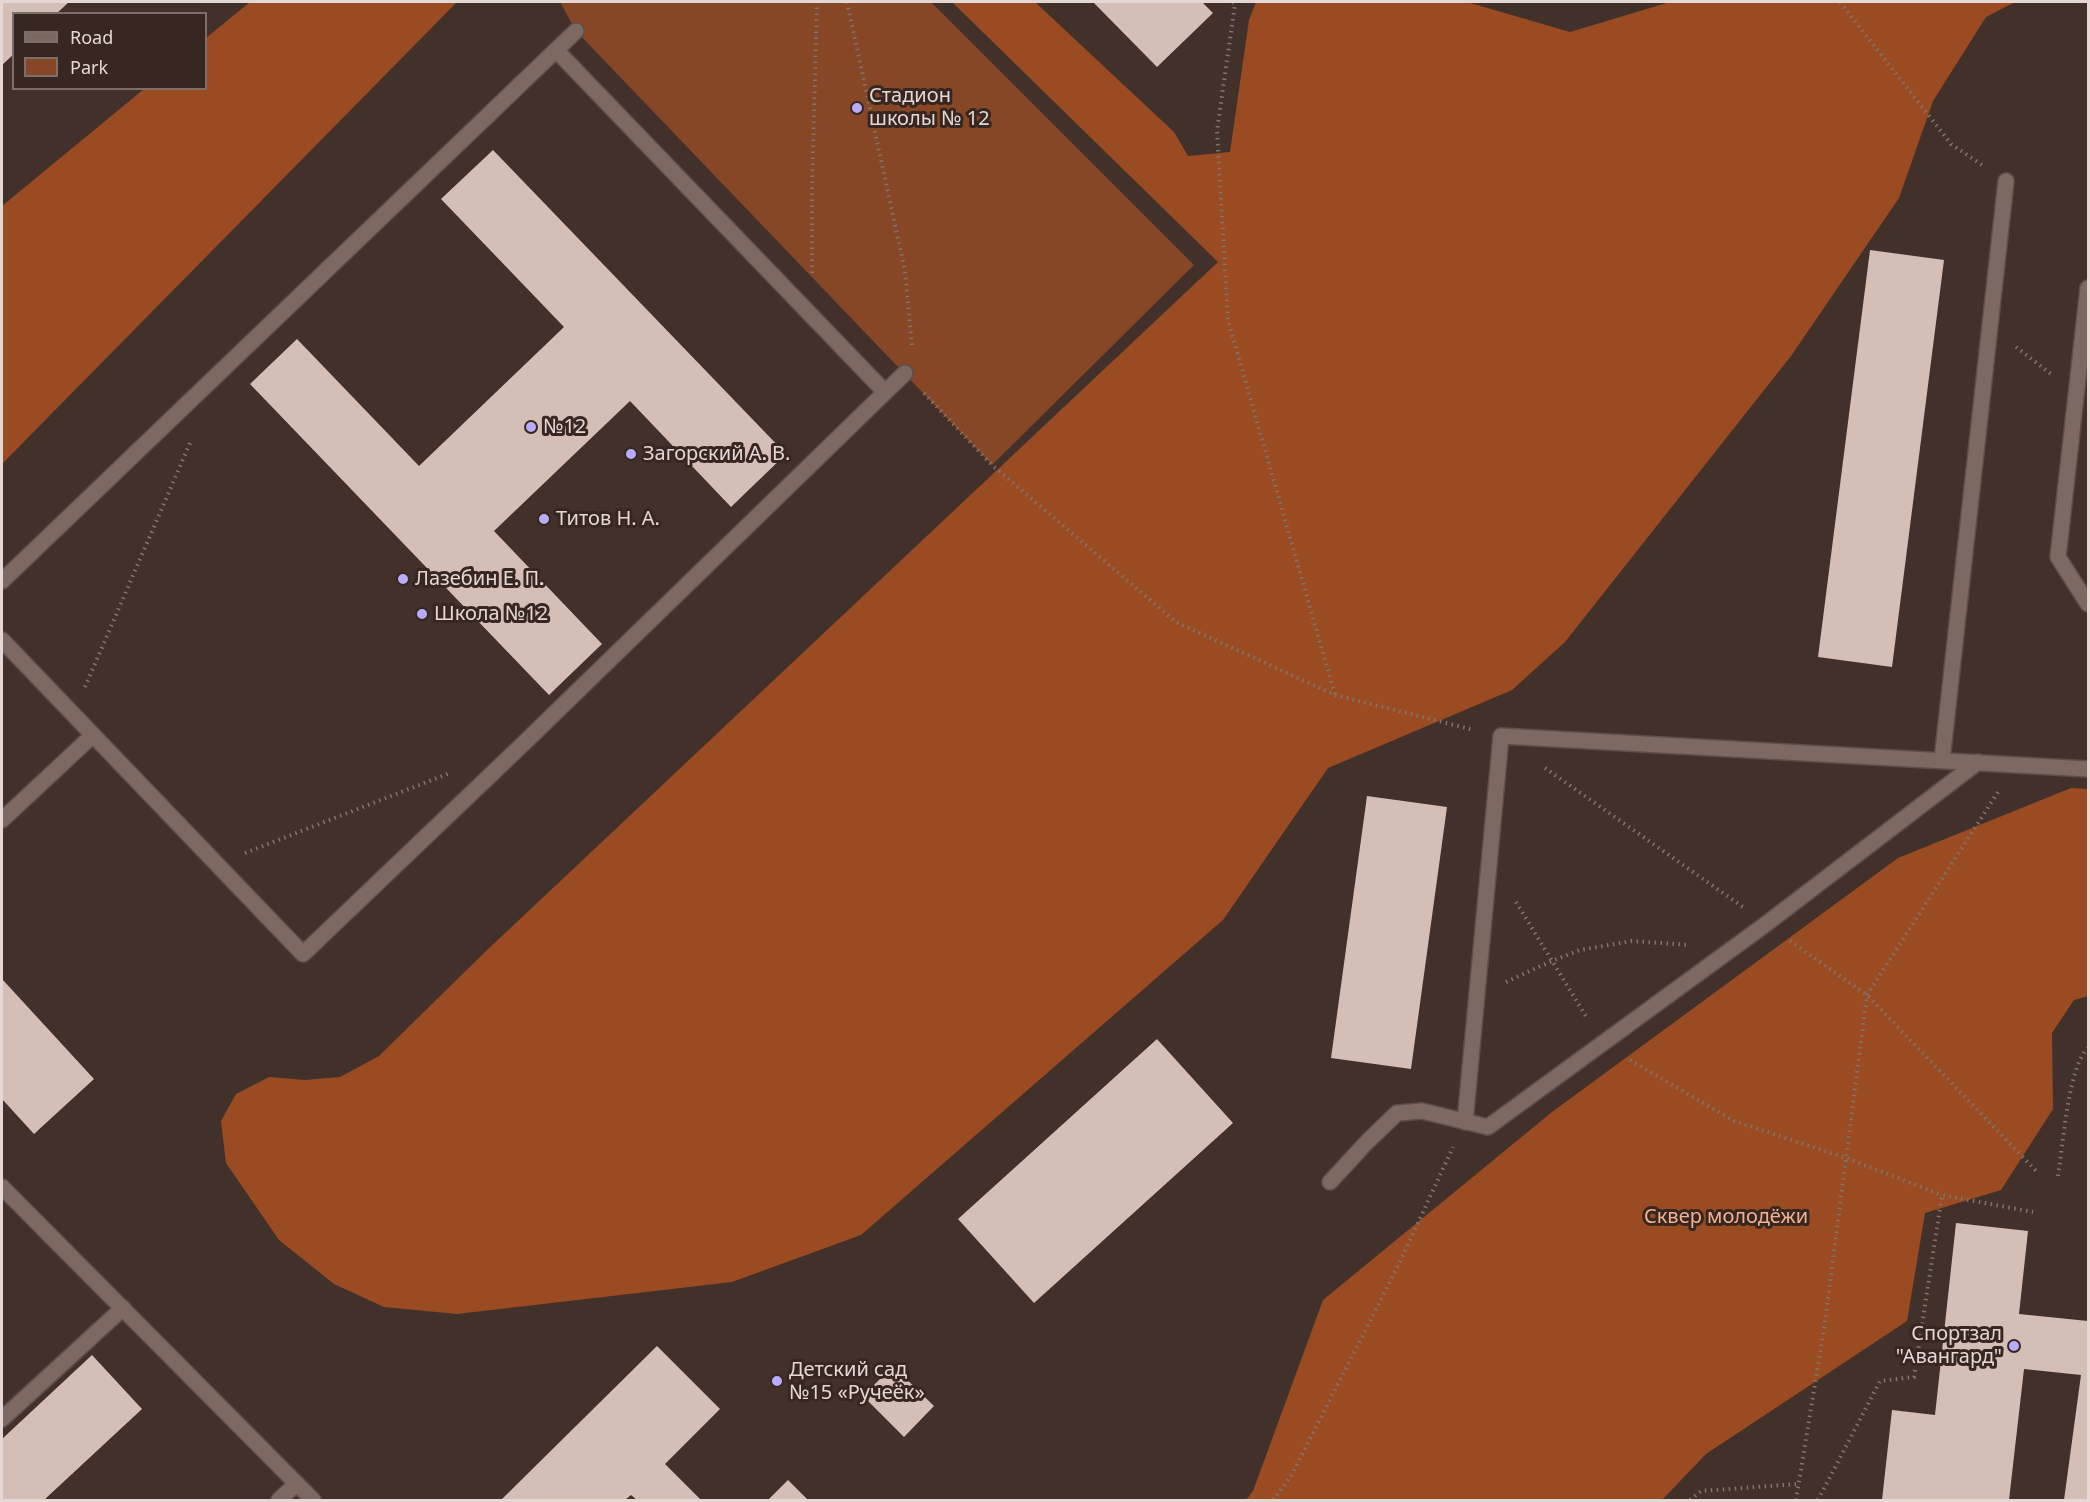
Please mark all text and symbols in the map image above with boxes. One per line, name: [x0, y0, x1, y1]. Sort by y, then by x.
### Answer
legend: [12, 12, 207, 90]
text: Road: [70, 25, 113, 49]
text: Park: [70, 55, 108, 79]
place label: Стадион школы № 12: [869, 84, 990, 131]
marker: Стадион школы № 12: [850, 101, 864, 115]
place label: №12: [543, 415, 586, 439]
marker: №12: [524, 420, 538, 434]
place label: Загорский А. В.: [643, 442, 790, 466]
marker: Загорский А. В.: [624, 447, 638, 461]
place label: Титов Н. А.: [556, 507, 660, 531]
marker: Титов Н. А.: [537, 512, 551, 526]
place label: Лазебин Е. П.: [415, 567, 544, 591]
marker: Лазебин Е. П.: [396, 572, 410, 586]
place label: Школа №12: [434, 602, 548, 626]
marker: Школа №12: [415, 607, 429, 621]
park label: Сквер молодёжи: [1644, 1205, 1808, 1229]
place label: Спортзал "Авангард": [1896, 1322, 2002, 1369]
marker: Спортзал "Авангард": [2007, 1339, 2021, 1353]
place label: Детский сад №15 «Ручеёк»: [789, 1358, 925, 1405]
marker: Детский сад №15 «Ручеёк»: [770, 1374, 784, 1388]

